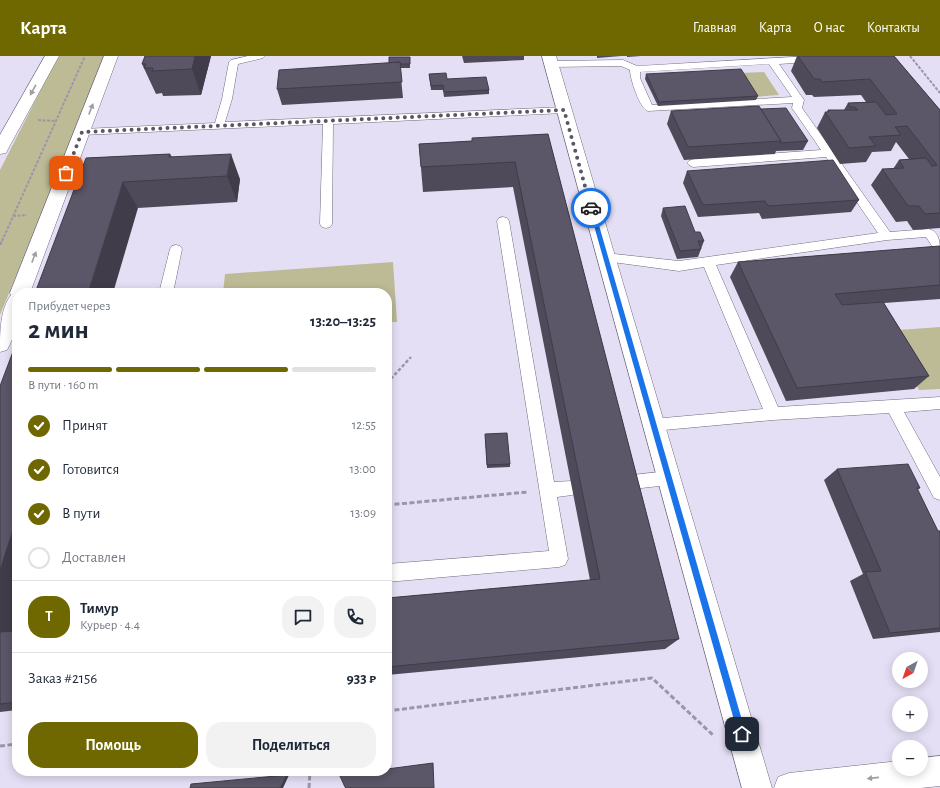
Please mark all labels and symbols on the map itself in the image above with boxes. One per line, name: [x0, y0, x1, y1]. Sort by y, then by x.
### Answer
one-way arrow: [29, 84, 36, 96]
one-way arrow: [88, 103, 94, 115]
pin: [49, 156, 83, 190]
courier: [571, 188, 611, 228]
one-way arrow: [31, 250, 37, 262]
north arrow: [892, 652, 928, 688]
pin: [725, 717, 759, 751]
one-way arrow: [867, 775, 879, 782]

